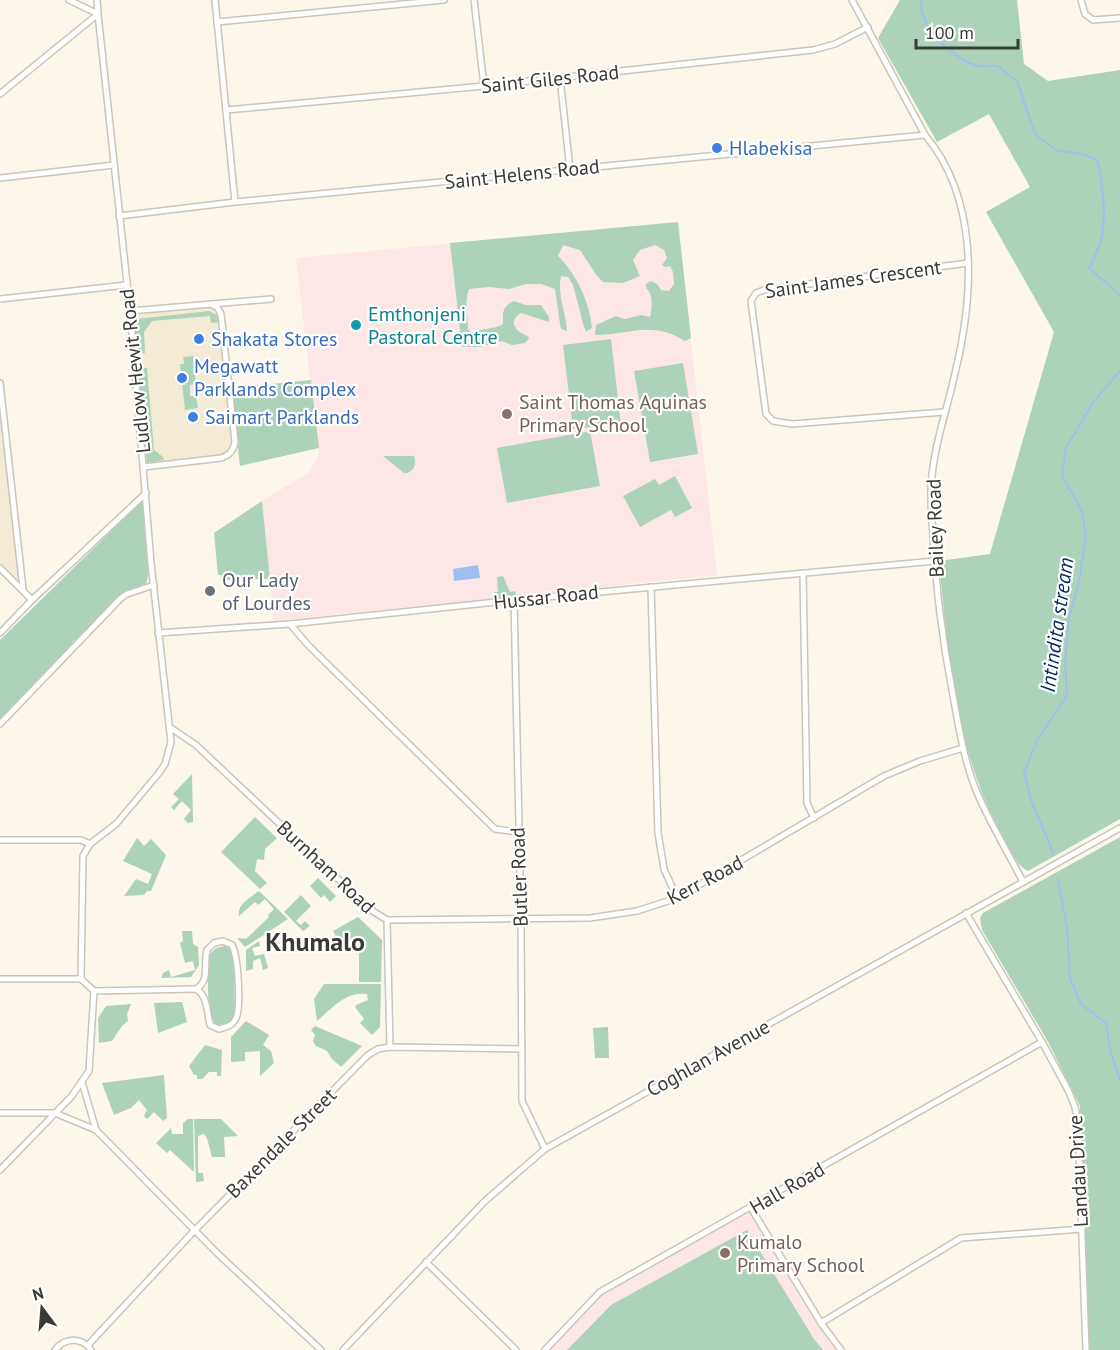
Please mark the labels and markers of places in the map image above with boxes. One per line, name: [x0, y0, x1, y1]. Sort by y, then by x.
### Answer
place label: Hlabekisa: [729, 135, 812, 161]
marker: Hlabekisa: [710, 141, 724, 155]
place label: Emthonjeni Pastoral Centre: [368, 301, 498, 350]
marker: Emthonjeni Pastoral Centre: [349, 318, 363, 332]
place label: Shakata Stores: [211, 326, 337, 352]
marker: Shakata Stores: [192, 332, 206, 346]
place label: Megawatt Parklands Complex: [194, 353, 356, 402]
marker: Megawatt Parklands Complex: [175, 371, 189, 385]
place label: Saint Thomas Aquinas Primary School: [519, 389, 707, 438]
place label: Saimart Parklands: [205, 404, 359, 430]
marker: Saint Thomas Aquinas Primary School: [500, 407, 514, 421]
marker: Saimart Parklands: [186, 410, 200, 424]
place label: Our Lady of Lourdes: [222, 567, 311, 616]
marker: Our Lady of Lourdes: [203, 584, 217, 598]
place label: Kumalo Primary School: [737, 1229, 865, 1278]
marker: Kumalo Primary School: [718, 1246, 732, 1260]

